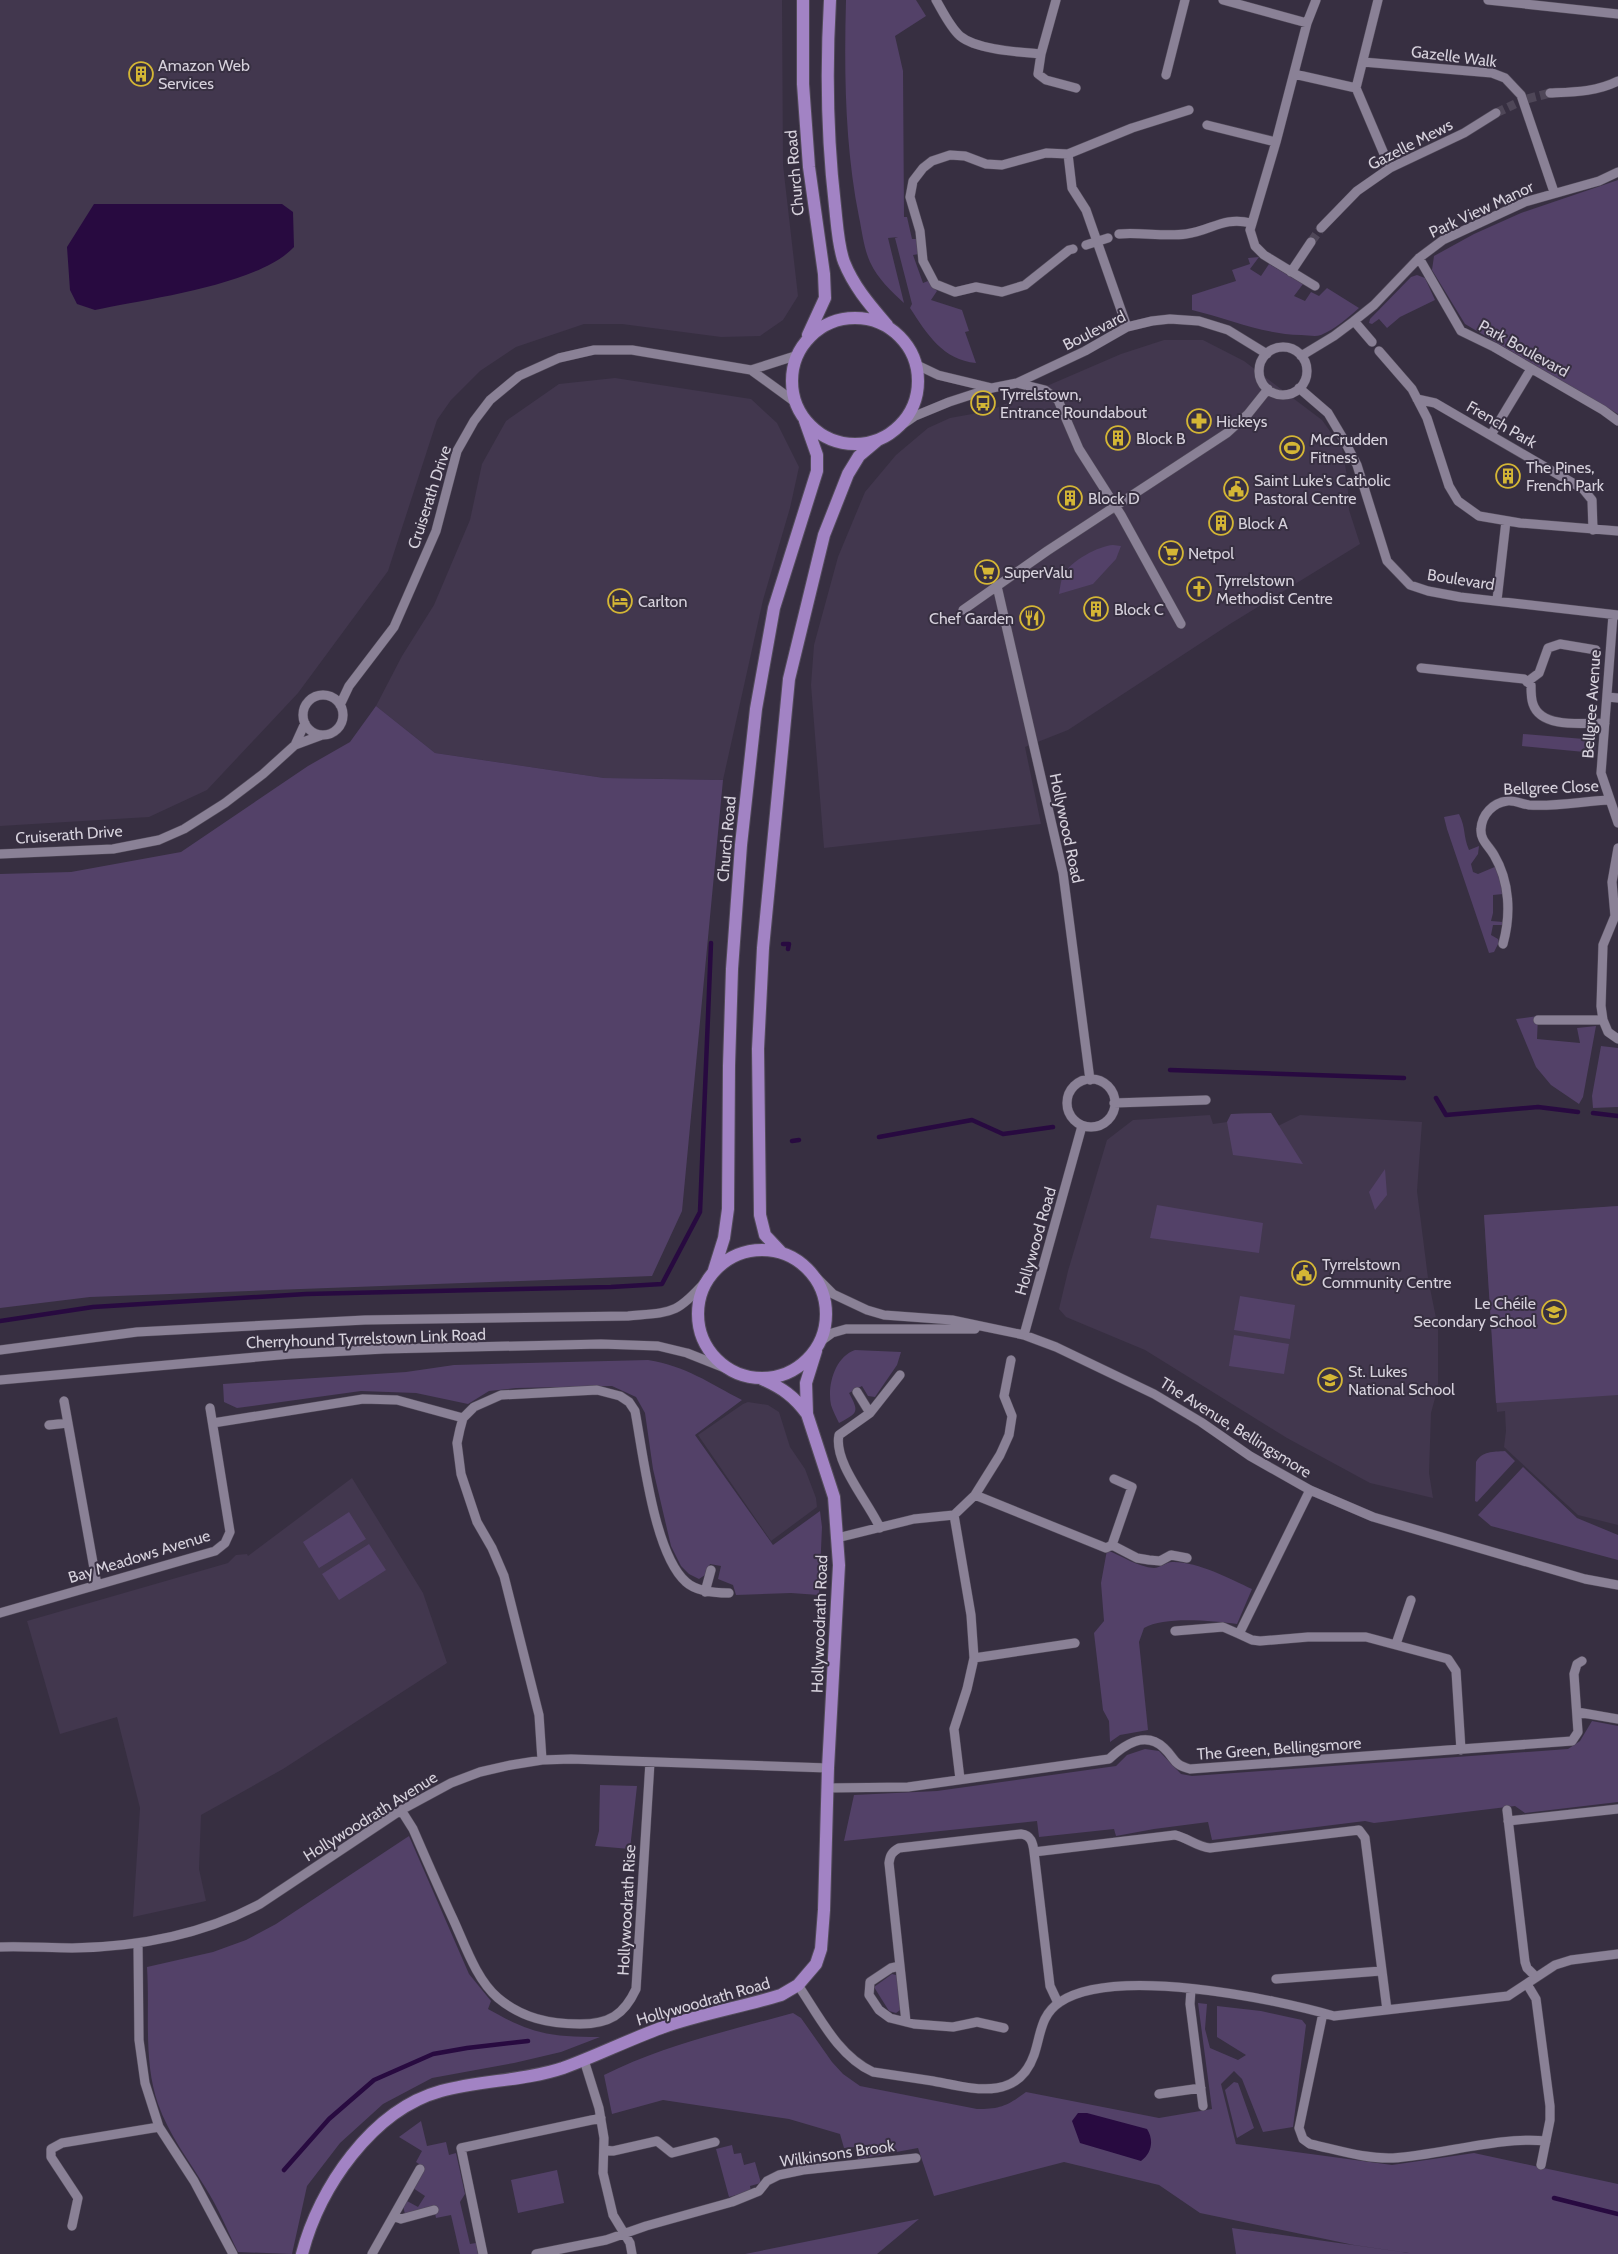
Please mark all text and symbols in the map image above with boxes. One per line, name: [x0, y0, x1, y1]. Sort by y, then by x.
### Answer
street label: Gazelle Walk: [1410, 42, 1499, 71]
place label: Amazon Web Services: [158, 56, 250, 93]
building icon: Amazon Web Services: [128, 61, 154, 87]
street label: Gazelle Mews: [1365, 115, 1456, 174]
street label: Church Road: [781, 129, 808, 217]
street label: Park View Manor: [1426, 177, 1537, 242]
street label: Boulevard: [1060, 307, 1129, 354]
street label: Park Boulevard: [1475, 316, 1572, 381]
place label: Tyrrelstown, Entrance Roundabout: [1000, 385, 1148, 422]
bus stop icon: Tyrrelstown, Entrance Roundabout: [970, 390, 996, 416]
street label: French Park: [1463, 397, 1541, 453]
pharmacy icon: Hickeys: [1186, 408, 1212, 434]
place label: Hickeys: [1216, 412, 1268, 431]
building icon: Block B: [1105, 425, 1131, 451]
place label: Block B: [1136, 429, 1186, 448]
place label: McCrudden Fitness: [1310, 430, 1388, 467]
sports icon: McCrudden Fitness: [1279, 435, 1305, 461]
street label: Cruiserath Drive: [404, 443, 455, 551]
place label: The Pines, French Park: [1526, 458, 1605, 495]
building icon: The Pines, French Park: [1495, 463, 1521, 489]
place label: Saint Luke's Catholic Pastoral Centre: [1254, 471, 1391, 508]
public building icon: Saint Luke's Catholic Pastoral Centre: [1223, 476, 1249, 502]
building icon: Block D: [1057, 485, 1083, 511]
place label: Block D: [1088, 489, 1140, 508]
building icon: Block A: [1208, 510, 1234, 536]
place label: Block A: [1238, 514, 1288, 533]
supermarket icon: Netpol: [1158, 540, 1184, 566]
place label: Netpol: [1188, 544, 1234, 563]
supermarket icon: SuperValu: [974, 559, 1000, 585]
place label: SuperValu: [1004, 563, 1073, 582]
street label: Boulevard: [1426, 565, 1496, 594]
place label: Tyrrelstown Methodist Centre: [1216, 571, 1333, 608]
church icon: Tyrrelstown Methodist Centre: [1186, 576, 1212, 602]
hotel icon: Carlton: [607, 588, 633, 614]
place label: Carlton: [638, 592, 687, 611]
building icon: Block C: [1083, 596, 1109, 622]
place label: Block C: [1114, 600, 1164, 619]
restaurant icon: Chef Garden: [1019, 605, 1045, 631]
place label: Chef Garden: [929, 609, 1014, 628]
street label: Bellgree Avenue: [1578, 649, 1605, 759]
street label: Hollywood Road: [1046, 771, 1087, 885]
street label: Bellgree Close: [1503, 776, 1599, 799]
street label: Church Road: [713, 795, 740, 883]
street label: Cruiserath Drive: [15, 821, 123, 848]
street label: Hollywood Road: [1011, 1185, 1060, 1297]
place label: Tyrrelstown Community Centre: [1322, 1255, 1451, 1292]
public building icon: Tyrrelstown Community Centre: [1291, 1260, 1317, 1286]
place label: Le Chéile Secondary School: [1414, 1294, 1536, 1331]
school or university icon: Le Chéile Secondary School: [1541, 1299, 1567, 1325]
street label: Cherryhound Tyrrelstown Link Road: [246, 1325, 486, 1352]
place label: St. Lukes National School: [1348, 1362, 1455, 1399]
school or university icon: St. Lukes National School: [1317, 1367, 1343, 1393]
street label: The Avenue, Bellingsmore: [1157, 1373, 1315, 1482]
street label: Bay Meadows Avenue: [66, 1526, 212, 1587]
street label: Hollywoodrath Road: [808, 1555, 831, 1693]
street label: The Green, Bellingsmore: [1196, 1733, 1362, 1764]
street label: Hollywoodrath Avenue: [300, 1767, 441, 1865]
street label: Hollywoodrath Rise: [614, 1844, 639, 1976]
street label: Hollywoodrath Road: [634, 1973, 772, 2030]
street label: Wilkinsons Brook: [779, 2136, 896, 2171]

